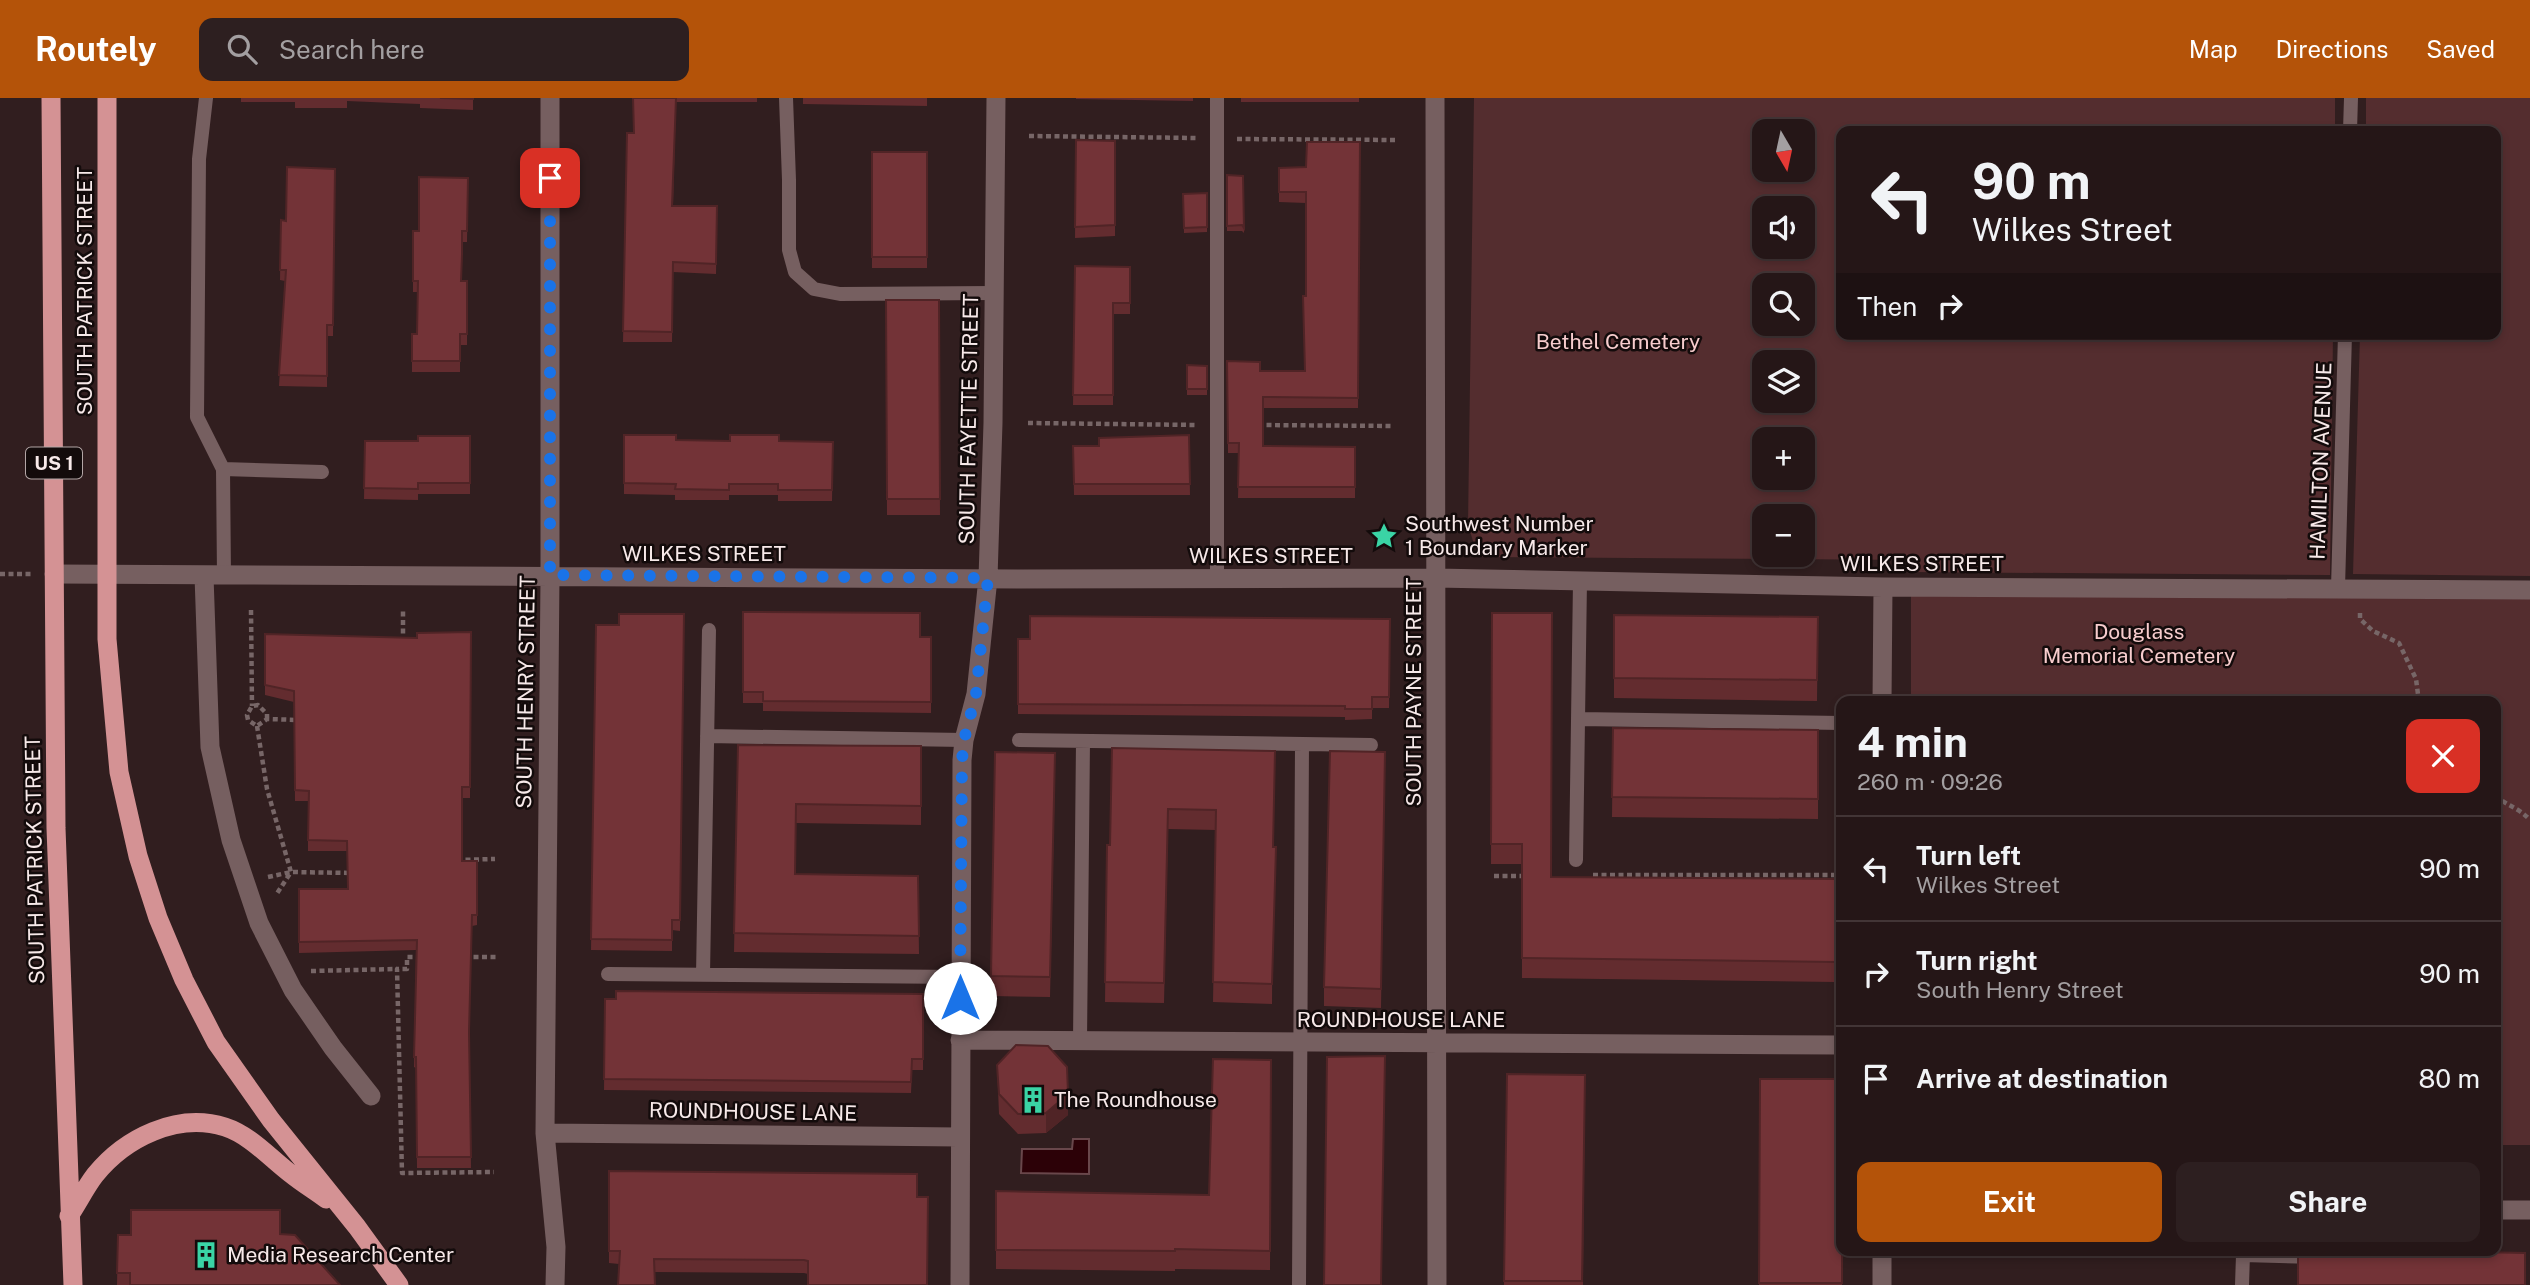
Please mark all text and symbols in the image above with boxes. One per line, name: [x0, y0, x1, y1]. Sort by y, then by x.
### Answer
search box: [199, 18, 689, 81]
text: Routely: [35, 30, 157, 68]
icon: search: [223, 30, 261, 68]
text: Search here: [279, 34, 425, 65]
text: Map: [2189, 35, 2238, 63]
text: Directions: [2276, 35, 2388, 63]
text: Saved: [2426, 35, 2495, 63]
north arrow: [1752, 119, 1815, 182]
map controls: [1752, 119, 1815, 567]
pin: [520, 148, 580, 208]
text: 90 m: [1972, 152, 2091, 210]
icon: left: [1857, 154, 1948, 245]
icon: arrive: [531, 159, 569, 197]
street label: SOUTH PATRICK STREET: [72, 167, 97, 415]
button: sound: [1752, 196, 1815, 259]
text: Wilkes Street: [1972, 211, 2173, 248]
button: search: [1752, 273, 1815, 336]
icon: right: [1931, 287, 1969, 325]
text: Then: [1857, 291, 1917, 322]
street label: SOUTH FAYETTE STREET: [954, 293, 983, 545]
park label: Bethel Cemetery: [1536, 329, 1700, 354]
button: layers: [1752, 350, 1815, 413]
street label: HAMILTON AVENUE: [2305, 362, 2336, 560]
button: +: [1752, 427, 1815, 490]
road number: US 1: [26, 448, 82, 478]
button: −: [1752, 504, 1815, 567]
place label: Southwest Number 1 Boundary Marker: [1405, 511, 1594, 560]
place icon: Southwest Number 1 Boundary Marker: [1369, 521, 1399, 551]
street label: WILKES STREET: [622, 541, 786, 566]
street label: WILKES STREET: [1189, 543, 1353, 568]
street label: WILKES STREET: [1840, 551, 2004, 576]
street label: SOUTH HENRY STREET: [511, 575, 540, 809]
street label: SOUTH PAYNE STREET: [1401, 578, 1426, 806]
park label: Douglass Memorial Cemetery: [2043, 619, 2235, 668]
text: 4 min: [1857, 717, 1968, 766]
button: close: [2406, 719, 2480, 793]
street label: SOUTH PATRICK STREET: [20, 736, 49, 984]
text: 260 m · 09:26: [1857, 768, 2003, 795]
text: Turn left: [1916, 840, 2021, 871]
icon: left: [1857, 850, 1895, 888]
text: 90 m: [2419, 853, 2480, 884]
text: Wilkes Street: [1916, 871, 2060, 898]
text: Turn right: [1916, 945, 2038, 976]
icon: right: [1857, 955, 1895, 993]
text: 90 m: [2419, 958, 2480, 989]
position arrow: [923, 961, 997, 1035]
text: South Henry Street: [1916, 976, 2124, 1003]
street label: ROUNDHOUSE LANE: [1297, 1007, 1505, 1032]
icon: arrive: [1857, 1060, 1895, 1098]
text: Arrive at destination: [1916, 1063, 2168, 1094]
text: 80 m: [2419, 1063, 2480, 1094]
building icon: The Roundhouse: [1018, 1085, 1048, 1115]
place label: The Roundhouse: [1054, 1087, 1217, 1112]
street label: ROUNDHOUSE LANE: [649, 1097, 857, 1126]
button: Exit: [1857, 1162, 2162, 1242]
button: Share: [2176, 1162, 2480, 1242]
building icon: Media Research Center: [191, 1240, 221, 1270]
place label: Media Research Center: [227, 1242, 454, 1267]

